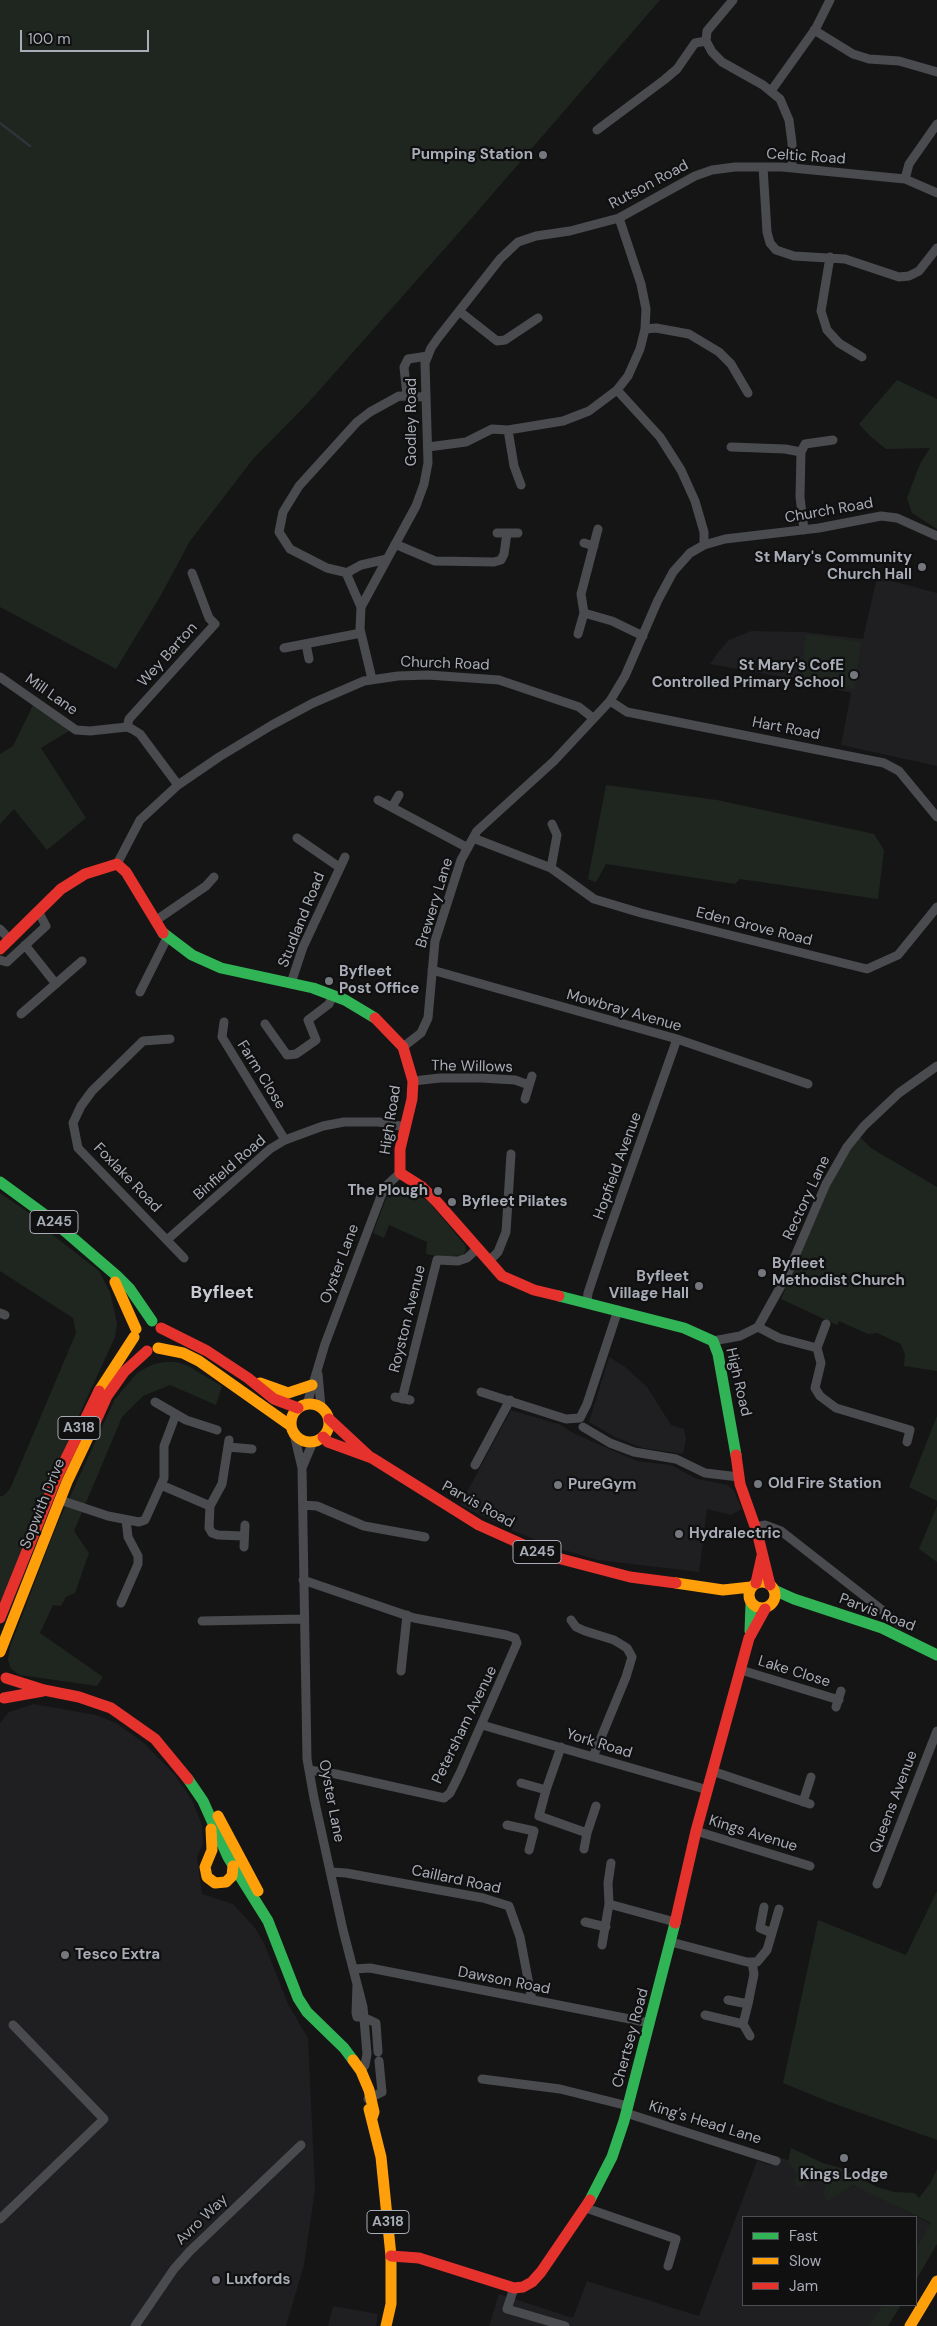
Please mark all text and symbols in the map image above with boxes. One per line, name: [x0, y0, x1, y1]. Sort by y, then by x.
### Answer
scale bar: [22, 20, 151, 52]
text: 100 m: [28, 29, 71, 49]
street label: Celtic Road: [766, 145, 846, 169]
place label: Pumping Station: [412, 146, 533, 164]
marker: Pumping Station: [537, 149, 549, 161]
street label: Rutson Road: [606, 157, 692, 213]
street label: Godley Road: [403, 378, 421, 466]
street label: Church Road: [783, 494, 875, 528]
place label: St Mary's Community Church Hall: [755, 549, 912, 584]
marker: St Mary's Community Church Hall: [916, 561, 928, 573]
street label: Wey Barton: [134, 619, 202, 691]
street label: Church Road: [400, 653, 490, 675]
place label: St Mary's CofE Controlled Primary School: [652, 657, 844, 692]
marker: St Mary's CofE Controlled Primary School: [848, 669, 860, 681]
street label: Mill Lane: [21, 670, 81, 720]
street label: Hart Road: [751, 714, 821, 744]
street label: Brewery Lane: [413, 856, 457, 950]
street label: Studland Road: [275, 870, 329, 970]
street label: Eden Grove Road: [694, 904, 814, 950]
place label: Byfleet Post Office: [339, 963, 419, 998]
marker: Byfleet Post Office: [323, 975, 335, 987]
street label: Mowbray Avenue: [564, 986, 684, 1036]
street label: Farm Close: [233, 1037, 289, 1113]
street label: The Willows: [431, 1057, 513, 1077]
street label: High Road: [377, 1084, 405, 1156]
street label: Hopfield Avenue: [590, 1110, 646, 1222]
street label: Binfield Road: [190, 1132, 270, 1204]
street label: Foxlake Road: [89, 1139, 165, 1217]
street label: Rectory Lane: [780, 1153, 834, 1243]
place label: The Plough: [347, 1182, 428, 1200]
marker: The Plough: [432, 1185, 444, 1197]
place label: Byfleet Pilates: [462, 1193, 568, 1211]
marker: Byfleet Pilates: [446, 1196, 458, 1208]
road number: A245: [30, 1210, 78, 1234]
street label: Oyster Lane: [317, 1222, 363, 1306]
place label: Byfleet Methodist Church: [772, 1255, 905, 1290]
street label: Royston Avenue: [386, 1263, 430, 1375]
marker: Byfleet Methodist Church: [756, 1267, 768, 1279]
place label: Byfleet Village Hall: [609, 1268, 689, 1303]
marker: Byfleet Village Hall: [693, 1280, 705, 1292]
district label: Byfleet: [190, 1282, 254, 1304]
street label: High Road: [721, 1346, 755, 1418]
road number: A318: [58, 1416, 100, 1440]
street label: Sopwith Drive: [17, 1456, 69, 1552]
place label: Old Fire Station: [768, 1475, 881, 1493]
place label: PureGym: [568, 1476, 636, 1494]
street label: Parvis Road: [439, 1478, 517, 1532]
marker: Old Fire Station: [752, 1478, 764, 1490]
marker: PureGym: [552, 1479, 564, 1491]
place label: Hydralectric: [689, 1525, 781, 1543]
marker: Hydralectric: [673, 1528, 685, 1540]
road number: A245: [513, 1540, 561, 1564]
street label: Parvis Road: [836, 1590, 918, 1636]
street label: Lake Close: [756, 1652, 832, 1692]
street label: Petersham Avenue: [429, 1663, 501, 1787]
street label: York Road: [564, 1725, 634, 1763]
street label: Queens Avenue: [866, 1748, 922, 1856]
street label: Oyster Lane: [314, 1758, 348, 1844]
street label: Kings Avenue: [706, 1812, 800, 1856]
street label: Caillard Road: [410, 1862, 502, 1898]
place label: Tesco Extra: [75, 1946, 160, 1964]
marker: Tesco Extra: [59, 1949, 71, 1961]
street label: Dawson Road: [456, 1963, 552, 1999]
street label: Chertsey Road: [609, 1986, 653, 2090]
street label: King's Head Lane: [647, 2097, 763, 2149]
marker: Kings Lodge: [838, 2152, 850, 2164]
place label: Kings Lodge: [800, 2166, 888, 2184]
street label: Avro Way: [172, 2191, 232, 2249]
road number: A318: [367, 2210, 409, 2234]
legend: [742, 2216, 917, 2306]
text: Fast: [789, 2226, 818, 2246]
text: Slow: [789, 2251, 821, 2271]
place label: Luxfords: [226, 2271, 290, 2289]
marker: Luxfords: [210, 2274, 222, 2286]
text: Jam: [789, 2276, 818, 2296]

